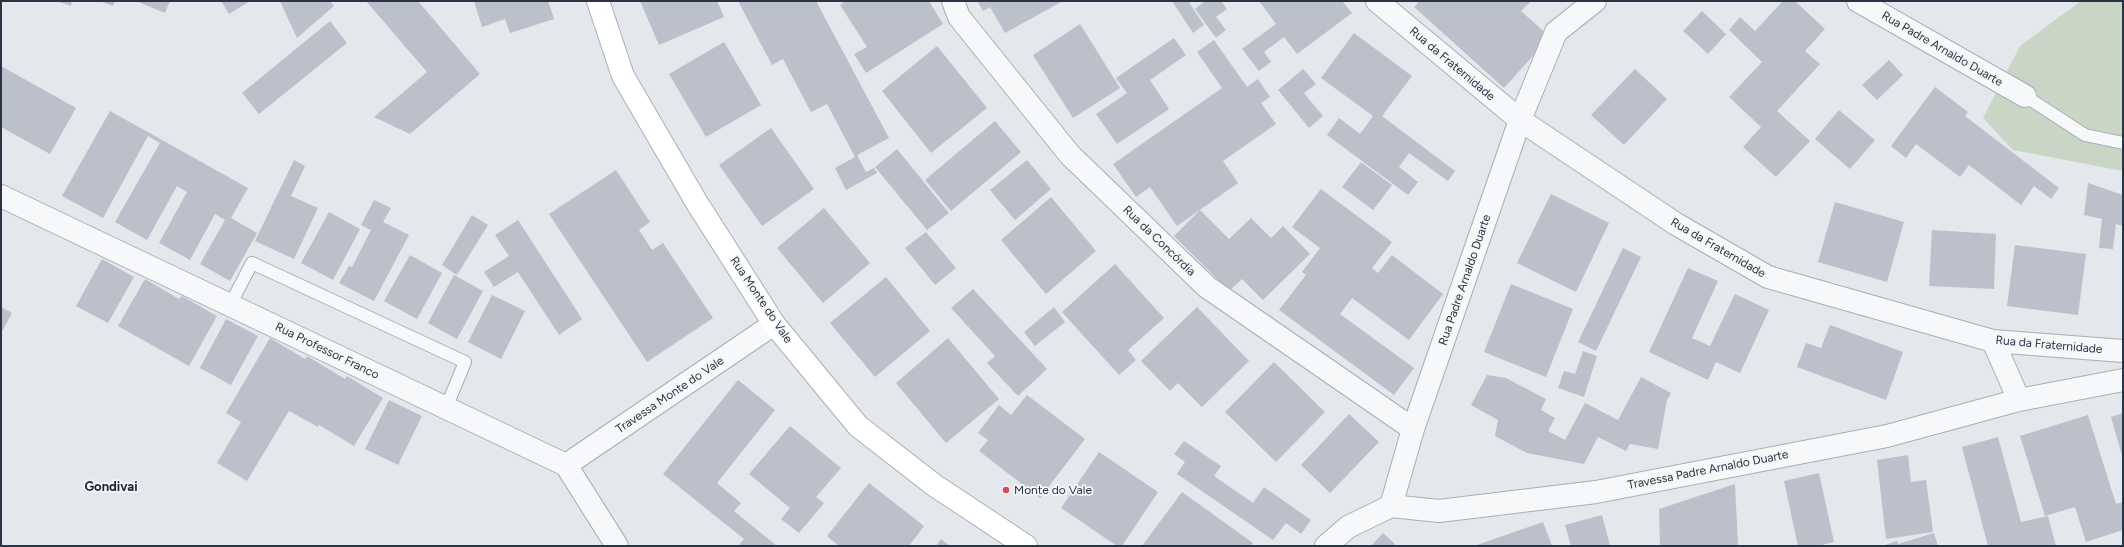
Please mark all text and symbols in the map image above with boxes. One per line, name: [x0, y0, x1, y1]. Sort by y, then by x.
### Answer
street label: Rua Padre Arnaldo Duarte: [1879, 8, 2005, 90]
street label: Rua da Fraternidade: [1406, 24, 1498, 104]
street label: Rua da Concórdia: [1120, 203, 1198, 279]
street label: Rua Padre Arnaldo Duarte: [1436, 213, 1494, 347]
street label: Rua da Fraternidade: [1668, 215, 1768, 281]
street label: Rua Monte do Vale: [727, 254, 795, 346]
street label: Rua Professor Franco: [273, 320, 381, 382]
street label: Rua da Fraternidade: [1995, 333, 2103, 357]
street label: Travessa Monte do Vale: [613, 354, 727, 436]
street label: Travessa Padre Arnaldo Duarte: [1626, 447, 1790, 493]
district label: Gondivai: [84, 479, 138, 495]
place label: Monte do Vale: [1014, 483, 1092, 497]
marker: Monte do Vale: [1001, 485, 1011, 495]

